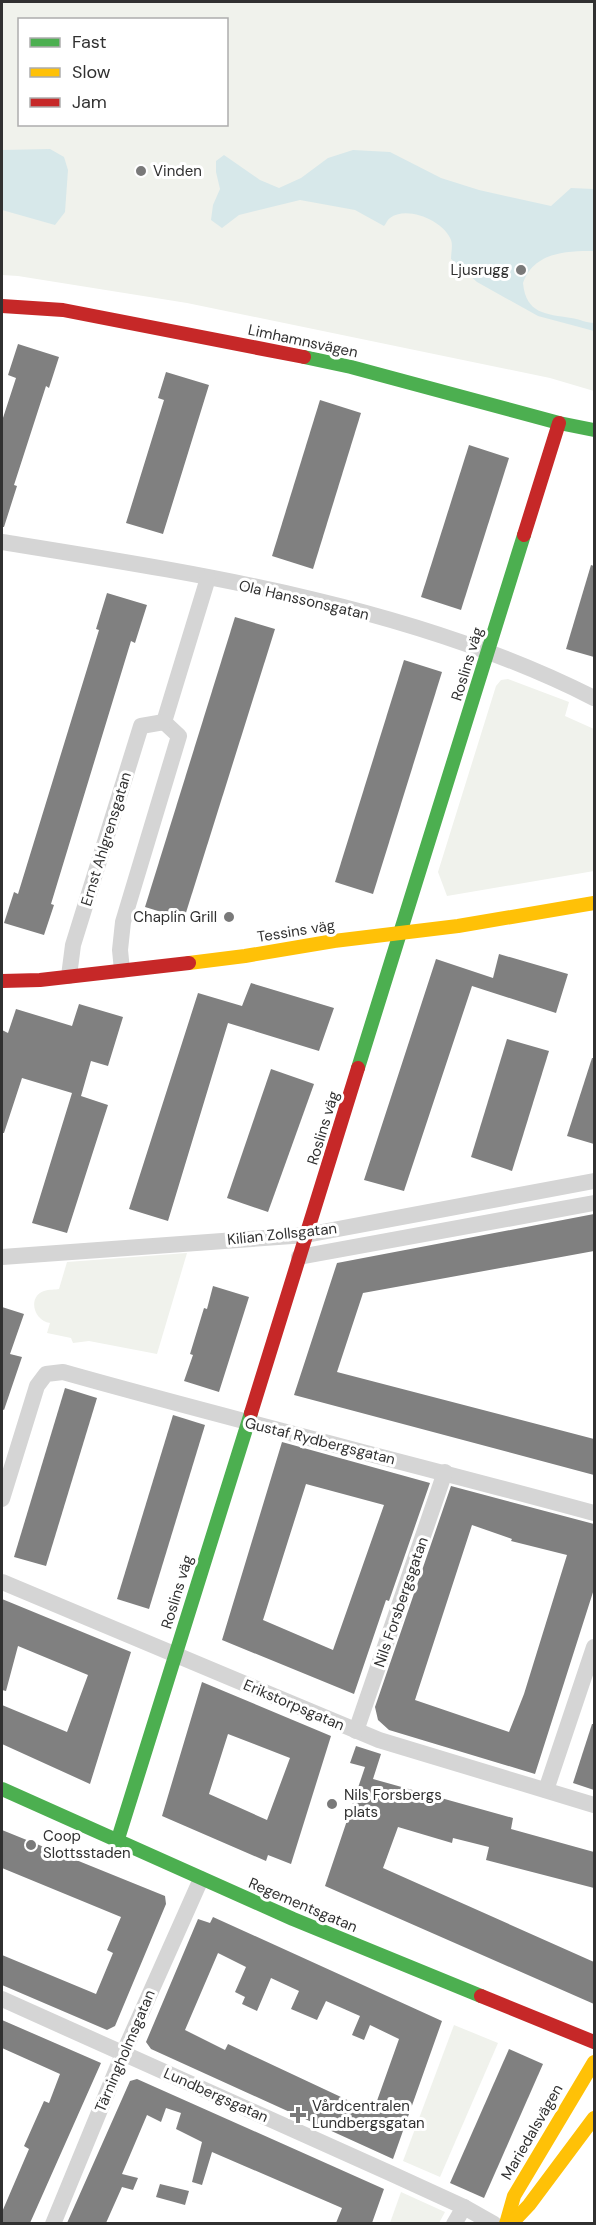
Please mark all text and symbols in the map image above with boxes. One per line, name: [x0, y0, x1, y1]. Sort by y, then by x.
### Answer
legend: [18, 18, 228, 126]
text: Fast: [72, 30, 107, 54]
text: Slow: [72, 60, 111, 84]
text: Jam: [72, 90, 107, 114]
place label: Vinden: [153, 161, 202, 181]
marker: Vinden: [134, 164, 148, 178]
place label: Ljusrugg: [450, 260, 509, 280]
marker: Ljusrugg: [514, 263, 528, 277]
street label: Limhamnsvägen: [246, 320, 360, 362]
street label: Ola Hanssonsgatan: [237, 575, 371, 625]
street label: Roslins väg: [446, 625, 488, 703]
street label: Ernst Ahlgrensgatan: [76, 770, 136, 908]
place label: Chaplin Grill: [133, 907, 217, 927]
marker: Chaplin Grill: [222, 910, 236, 924]
street label: Tessins väg: [256, 915, 336, 947]
street label: Roslins väg: [302, 1089, 344, 1167]
street label: Kilian Zollsgatan: [226, 1218, 338, 1250]
street label: Gustaf Rydbergsgatan: [243, 1413, 397, 1469]
street label: Nils Forsbergsgatan: [369, 1534, 433, 1670]
street label: Roslins väg: [156, 1553, 198, 1631]
street label: Erikstorpsgatan: [240, 1675, 348, 1735]
place label: Nils Forsbergs plats: [344, 1785, 442, 1822]
marker: Nils Forsbergs plats: [325, 1797, 339, 1811]
place label: Coop Slottsstaden: [43, 1826, 131, 1863]
marker: Coop Slottsstaden: [24, 1838, 38, 1852]
street label: Regementsgatan: [246, 1873, 360, 1937]
street label: Tärningholmsgatan: [90, 1987, 160, 2115]
street label: Lundbergsgatan: [160, 2063, 272, 2127]
street label: Mariedalsvägen: [496, 2081, 568, 2183]
place label: Vårdcentralen Lundbergsgatan: [312, 2096, 425, 2133]
marker: Vårdcentralen Lundbergsgatan: [289, 2106, 307, 2124]

